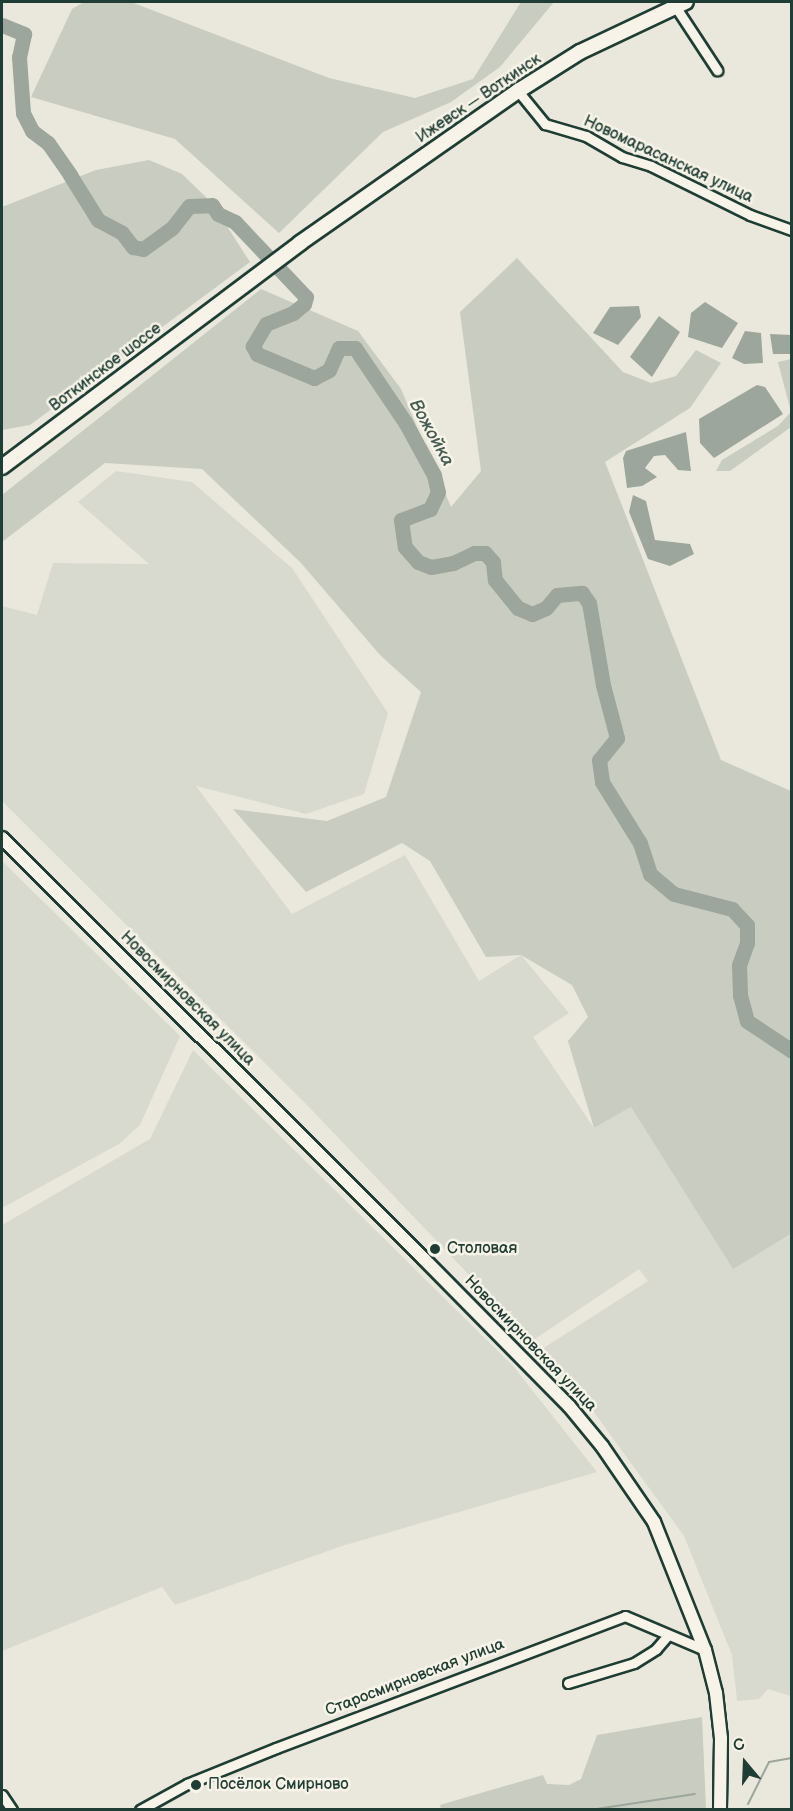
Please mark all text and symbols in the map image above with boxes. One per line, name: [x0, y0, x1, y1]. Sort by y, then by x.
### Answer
street label: Ижевск — Воткинск: [412, 50, 546, 148]
street label: Новомарасанская улица: [580, 112, 756, 208]
street label: Воткинское шоссе: [46, 320, 166, 416]
water label: Вожойка: [404, 396, 458, 470]
street label: Новосмирновская улица: [116, 928, 258, 1070]
place label: Столовая: [447, 1239, 517, 1259]
marker: Столовая: [428, 1242, 442, 1256]
street label: Новосмирновская улица: [460, 1272, 600, 1416]
street label: Старосмирновская улица: [323, 1635, 507, 1721]
north arrow: [715, 1733, 775, 1793]
text: С: [731, 1735, 747, 1756]
place label: Посёлок Смирново: [208, 1775, 349, 1795]
marker: Посёлок Смирново: [189, 1778, 203, 1792]

